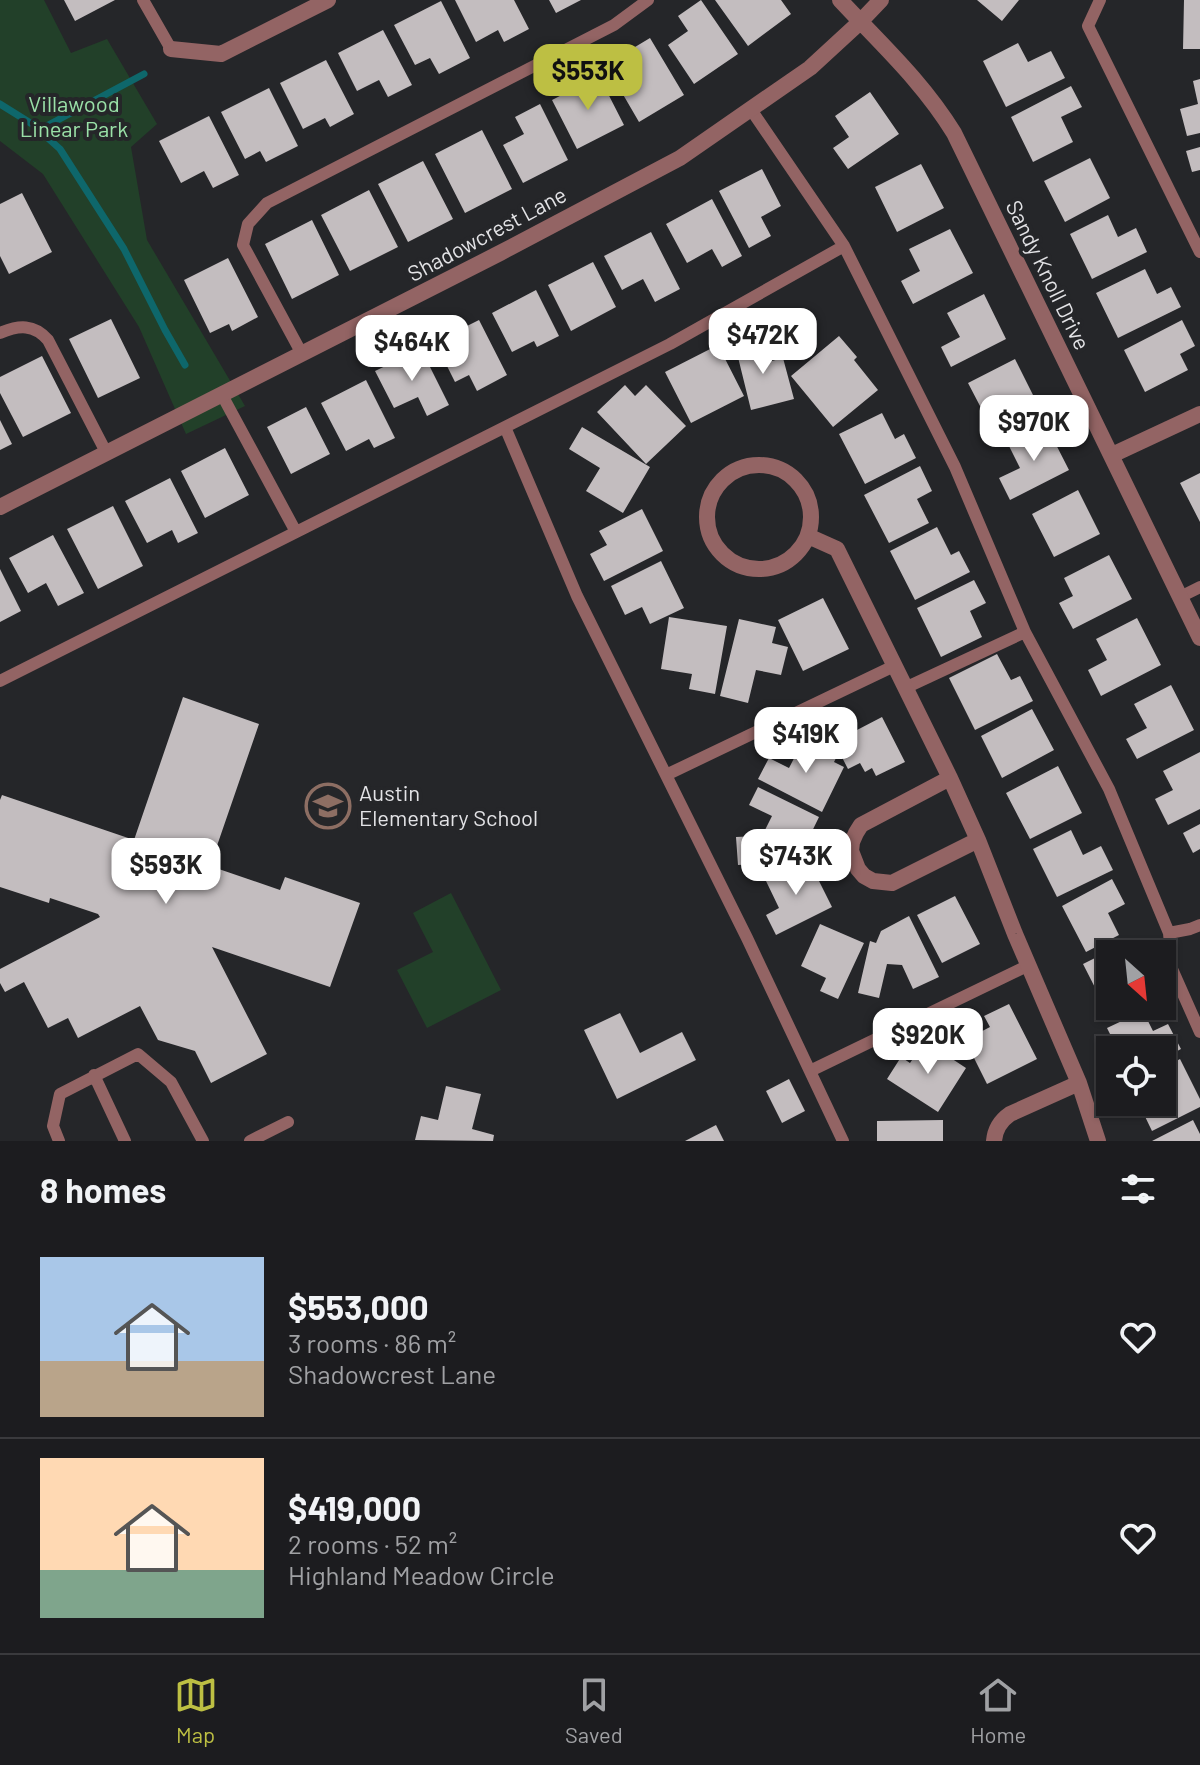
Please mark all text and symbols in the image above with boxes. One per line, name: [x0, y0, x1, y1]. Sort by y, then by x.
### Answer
pin: $553K: [532, 44, 644, 112]
text: $553K: [551, 54, 625, 85]
park label: Villawood Linear Park: [20, 90, 128, 141]
street label: Shadowcrest Lane: [403, 180, 570, 286]
street label: Sandy Knoll Drive: [1001, 196, 1096, 354]
pin: $472K: [707, 308, 819, 376]
pin: $464K: [356, 315, 468, 383]
text: $472K: [727, 318, 799, 349]
text: $464K: [374, 325, 450, 356]
pin: $970K: [978, 395, 1090, 463]
text: $970K: [998, 405, 1070, 436]
pin: $419K: [750, 707, 862, 775]
text: $419K: [772, 717, 840, 748]
place label: Austin Elementary School: [359, 779, 538, 830]
school or university icon: Austin Elementary School: [304, 782, 352, 830]
pin: $743K: [740, 829, 852, 897]
pin: $593K: [110, 838, 222, 906]
text: $743K: [759, 839, 833, 870]
text: $593K: [129, 848, 203, 879]
north arrow: [1096, 940, 1176, 1020]
map controls: [1096, 940, 1176, 1116]
pin: $920K: [872, 1008, 984, 1076]
text: $920K: [891, 1018, 965, 1049]
button: locate: [1096, 1036, 1176, 1116]
icon: filters: [1116, 1167, 1160, 1211]
text: 8 homes: [40, 1169, 166, 1210]
text: $553,000: [288, 1286, 429, 1327]
icon: home: [104, 1289, 200, 1385]
icon: heart: [1116, 1315, 1160, 1359]
text: 3 rooms · 86 m²: [288, 1327, 456, 1358]
text: Shadowcrest Lane: [288, 1358, 496, 1389]
text: $419,000: [288, 1487, 421, 1528]
icon: home: [104, 1490, 200, 1586]
icon: heart: [1116, 1516, 1160, 1560]
text: 2 rooms · 52 m²: [288, 1528, 457, 1559]
text: Highland Meadow Circle: [288, 1559, 555, 1590]
tab: Map: [174, 1673, 218, 1747]
tab: Saved: [565, 1673, 623, 1747]
tab: Home: [970, 1673, 1026, 1747]

